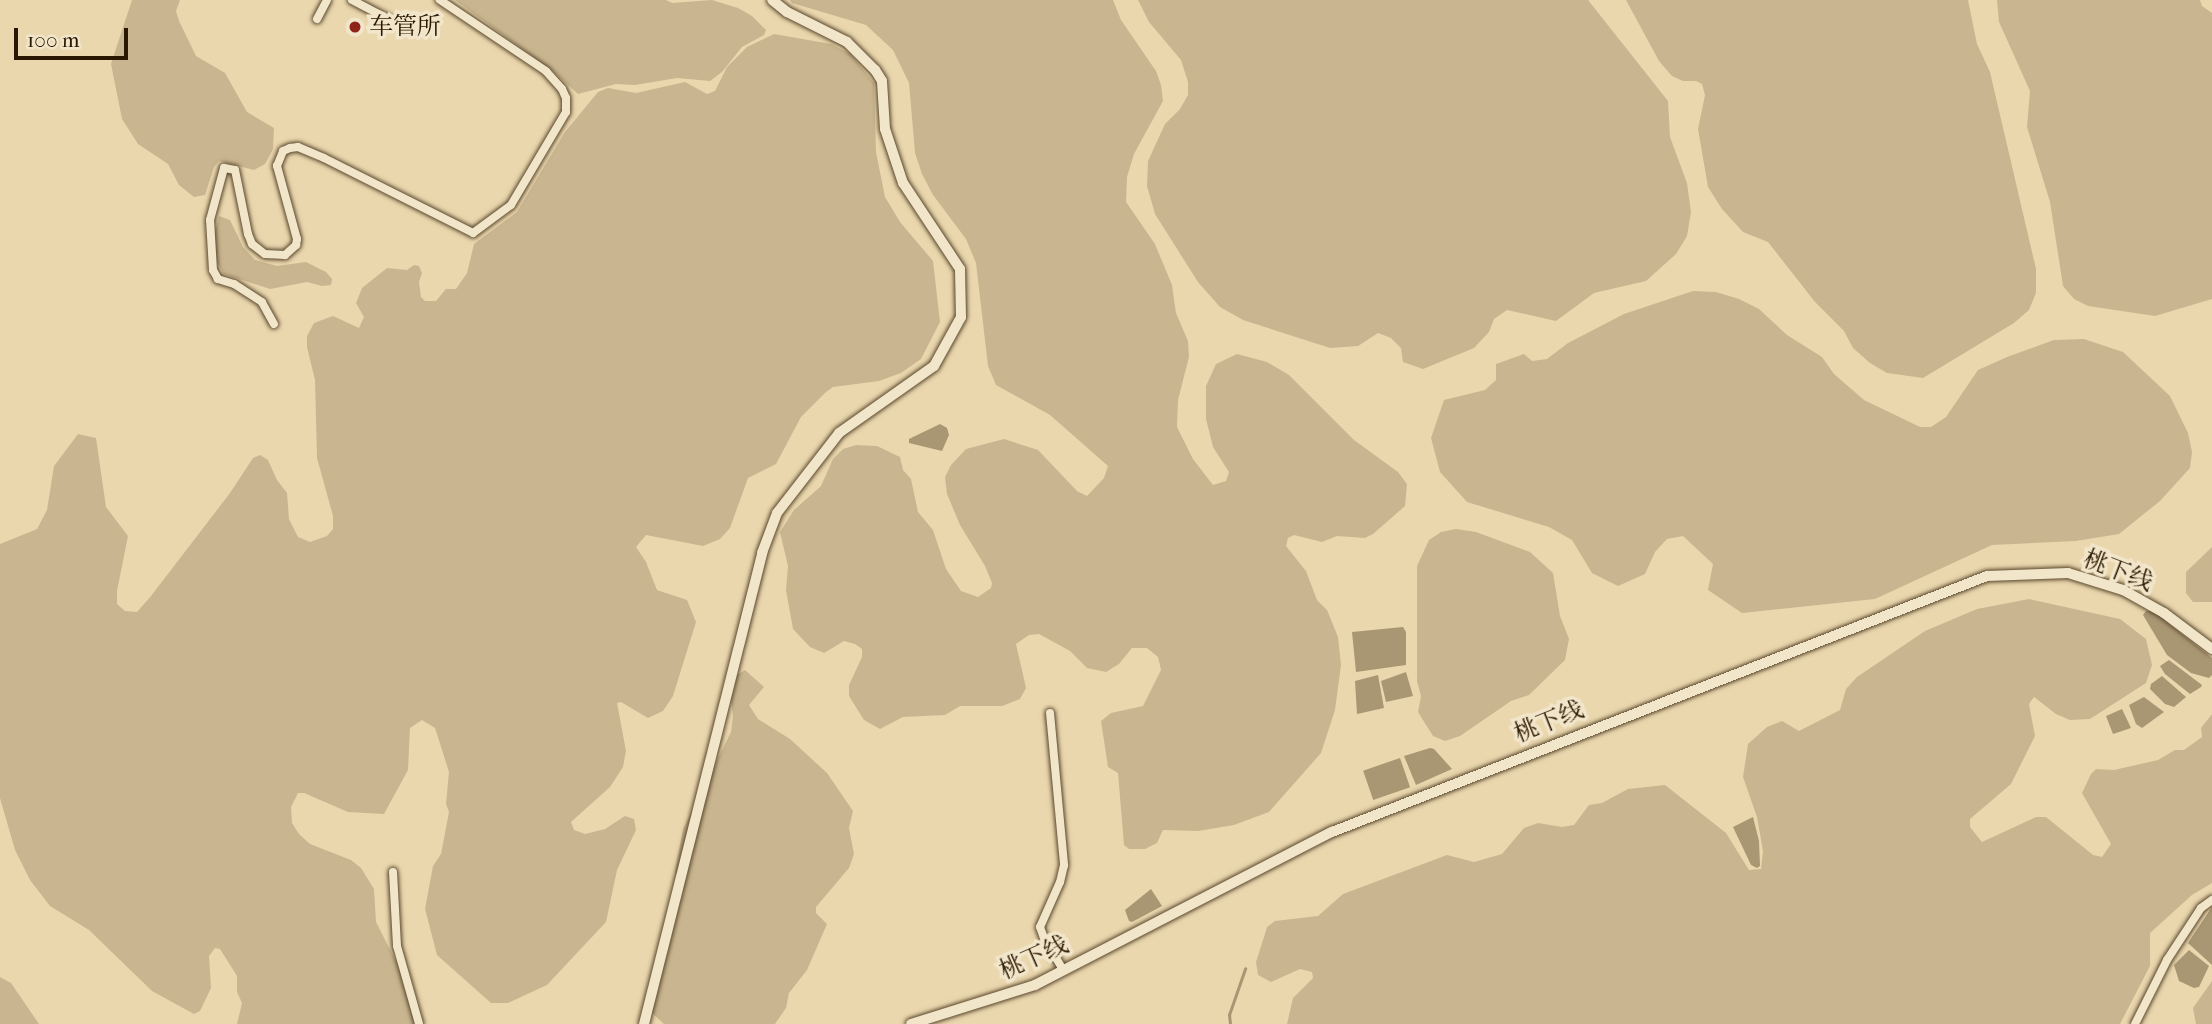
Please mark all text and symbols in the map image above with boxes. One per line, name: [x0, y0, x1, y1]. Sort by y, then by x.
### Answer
place label: 车管所: [369, 13, 441, 41]
scale bar: [18, 14, 131, 58]
marker: 车管所: [347, 19, 363, 35]
text: 100 m: [27, 28, 80, 52]
street label: 桃下线: [2079, 545, 2157, 597]
street label: 桃下线: [1510, 695, 1588, 749]
street label: 桃下线: [995, 930, 1073, 986]

